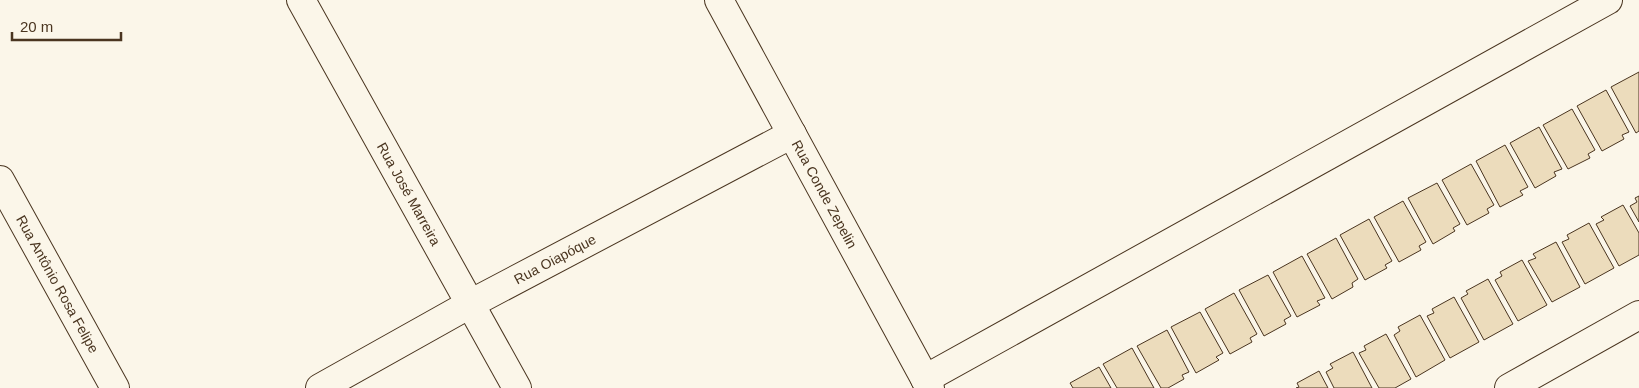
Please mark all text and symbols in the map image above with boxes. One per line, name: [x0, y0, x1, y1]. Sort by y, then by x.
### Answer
scale bar: [12, 10, 121, 42]
text: 20 m: [20, 18, 53, 35]
street label: Rua Conde Zepelin: [789, 137, 860, 251]
street label: Rua José Marreira: [374, 140, 444, 248]
street label: Rua Antônio Rosa Felipe: [13, 212, 102, 356]
street label: Rua Oiapóque: [511, 231, 599, 287]

